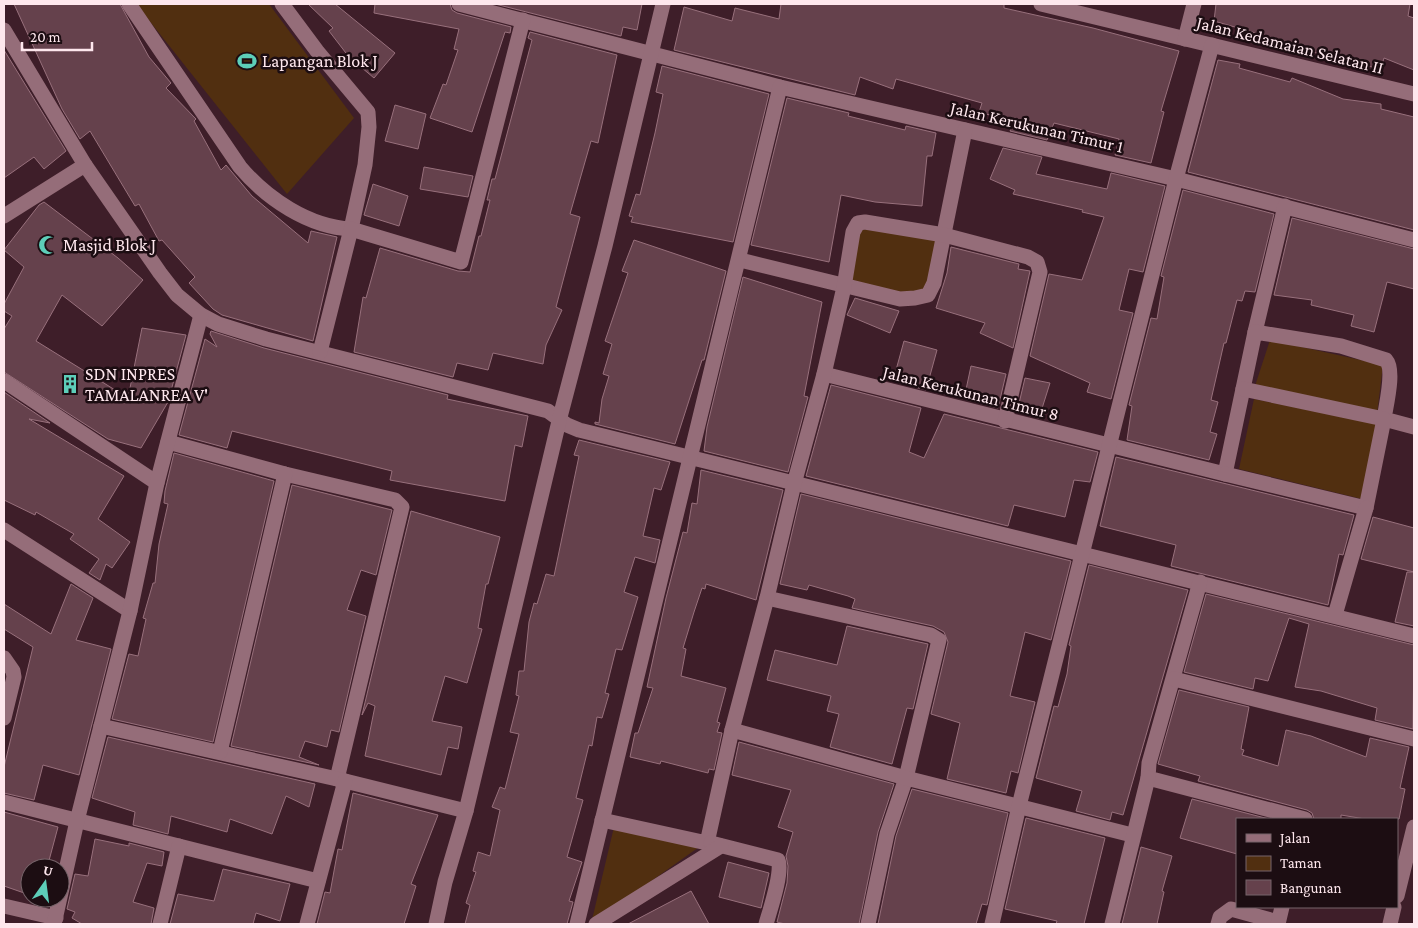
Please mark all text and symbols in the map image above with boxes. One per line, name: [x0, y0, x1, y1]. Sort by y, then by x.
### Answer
street label: Jalan Kedamaian Selatan II: [1192, 12, 1386, 78]
scale bar: [22, 20, 92, 52]
text: 20 m: [30, 29, 61, 45]
sports icon: Lapangan Blok J: [236, 50, 258, 72]
place label: Lapangan Blok J: [262, 51, 378, 71]
street label: Jalan Kerukunan Timur 1: [947, 97, 1126, 157]
mosque icon: Masjid Blok J: [37, 234, 59, 256]
place label: Masjid Blok J: [63, 235, 156, 256]
street label: Jalan Kerukunan Timur 8: [879, 361, 1061, 425]
place label: SDN INPRES TAMALANREA V': [85, 364, 208, 405]
building icon: SDN INPRES TAMALANREA V': [59, 373, 81, 395]
legend: [1236, 818, 1398, 908]
text: Jalan: [1278, 830, 1310, 847]
text: Taman: [1280, 855, 1322, 871]
north arrow: [20, 858, 70, 908]
text: U: [42, 861, 55, 879]
text: Bangunan: [1280, 880, 1341, 897]

